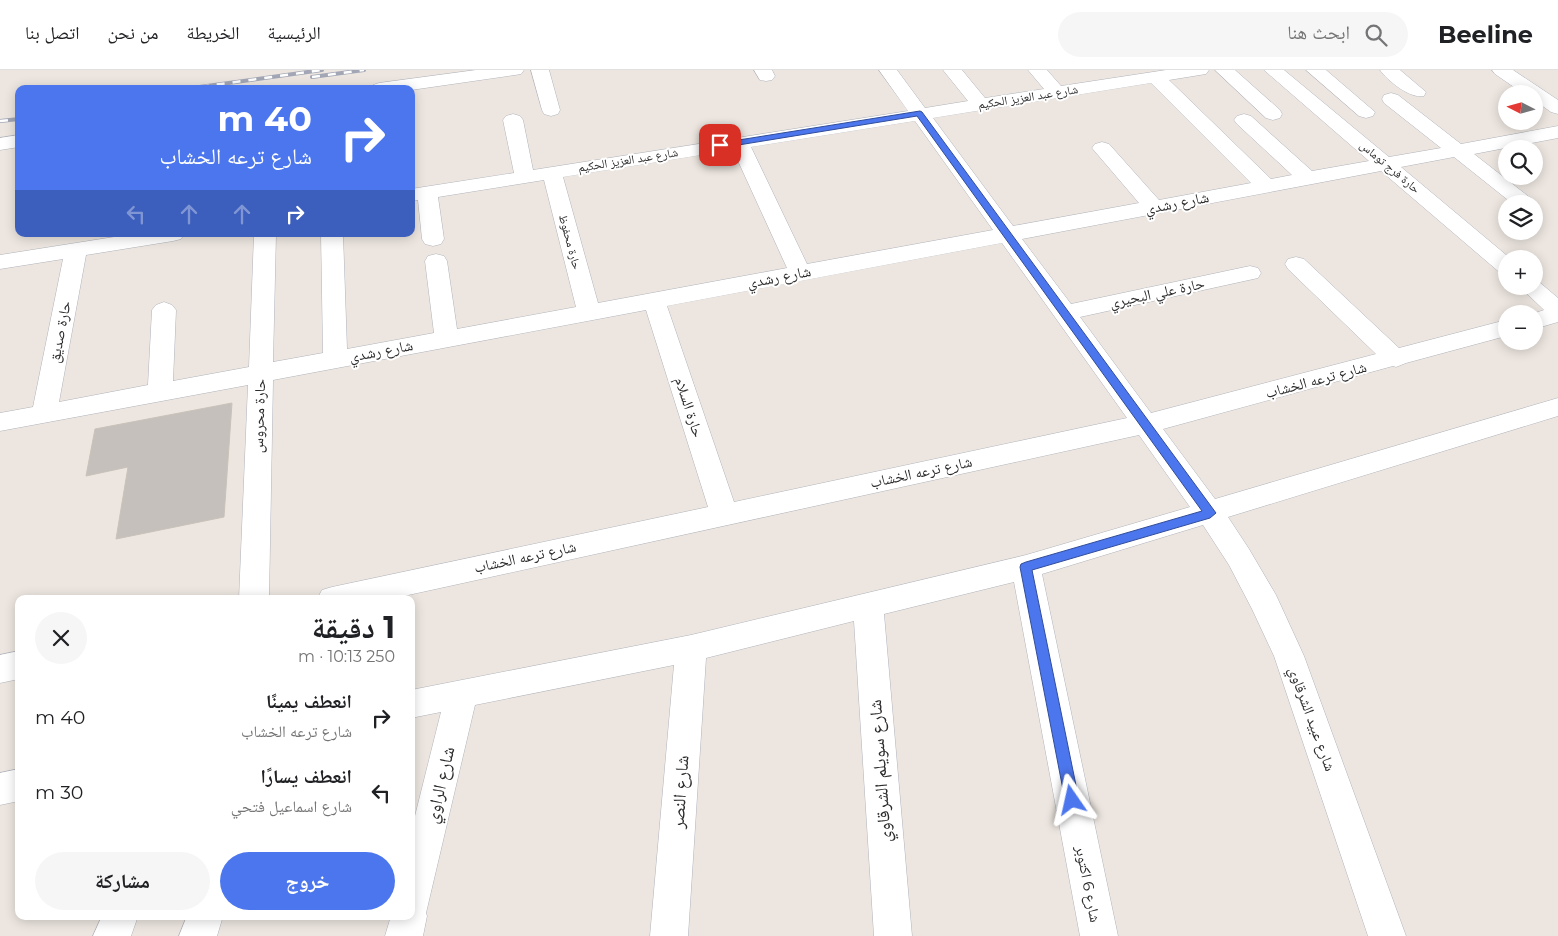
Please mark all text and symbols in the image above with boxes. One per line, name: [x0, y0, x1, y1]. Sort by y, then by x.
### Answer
search box: [1058, 12, 1408, 57]
text: Beeline: [1438, 20, 1533, 49]
text: ابحث هنا: [1287, 21, 1350, 44]
icon: search: [1362, 21, 1390, 49]
text: اتصل بنا: [25, 22, 80, 44]
text: من نحن: [108, 22, 159, 44]
text: الخريطة: [187, 22, 240, 44]
text: الرئيسية: [268, 22, 321, 44]
street label: شارع عبد العزيز الحكيم: [977, 81, 1079, 113]
north arrow: [1498, 85, 1542, 130]
map controls: [1498, 85, 1543, 350]
text: 40 m: [217, 97, 312, 140]
icon: right: [330, 105, 395, 170]
pin: [699, 124, 741, 166]
icon: arrive: [706, 131, 734, 159]
street label: حارة فرج توماس: [1357, 137, 1424, 197]
button: search: [1498, 140, 1543, 185]
text: شارع ترعه الخشاب: [159, 143, 312, 170]
street label: شارع عبد العزيز الحكيم: [577, 144, 679, 176]
street label: شارع رشدي: [1143, 187, 1211, 221]
button: layers: [1498, 195, 1543, 240]
icon: left: [122, 200, 150, 228]
icon: ahead: [175, 200, 203, 228]
icon: ahead: [228, 200, 256, 228]
icon: right: [281, 200, 309, 228]
street label: حارة محفوظ: [556, 213, 585, 271]
button: +: [1498, 250, 1543, 295]
street label: شارع رشدي: [745, 261, 813, 295]
street label: حارة علي البحيري: [1108, 273, 1207, 315]
street label: حارة صديق: [44, 299, 76, 365]
button: −: [1498, 305, 1543, 350]
street label: شارع رشدي: [347, 335, 415, 369]
street label: شارع ترعه الخشاب: [1263, 357, 1369, 403]
street label: حارة السلام: [670, 374, 708, 440]
street label: حارة محروس: [248, 378, 270, 453]
street label: شارع ترعه الخشاب: [868, 451, 974, 493]
street label: شارع ترعه الخشاب: [472, 536, 578, 578]
text: 1 دقيقة: [312, 609, 395, 646]
button: close: [35, 612, 87, 664]
text: 250 m · 10:13: [298, 647, 395, 666]
street label: شارع عبيد الشرقاوي: [1282, 664, 1340, 775]
text: انعطف يمينًا: [266, 690, 352, 713]
street label: شارع سويلم الشرقاوي: [864, 699, 900, 843]
icon: right: [367, 704, 395, 732]
text: 40 m: [35, 706, 85, 729]
text: شارع ترعه الخشاب: [241, 722, 352, 741]
street label: شارع الراوي: [420, 744, 463, 826]
street label: شارع النصر: [666, 755, 694, 830]
text: انعطف يسارًا: [260, 765, 352, 788]
position arrow: [1045, 773, 1097, 825]
icon: left: [367, 779, 395, 807]
text: 30 m: [35, 781, 83, 804]
text: شارع اسماعيل فتحي: [231, 797, 352, 816]
street label: شارع 6 اكتوبر: [1071, 843, 1105, 924]
button: مشاركة: [35, 852, 210, 910]
button: خروج: [220, 852, 395, 910]

